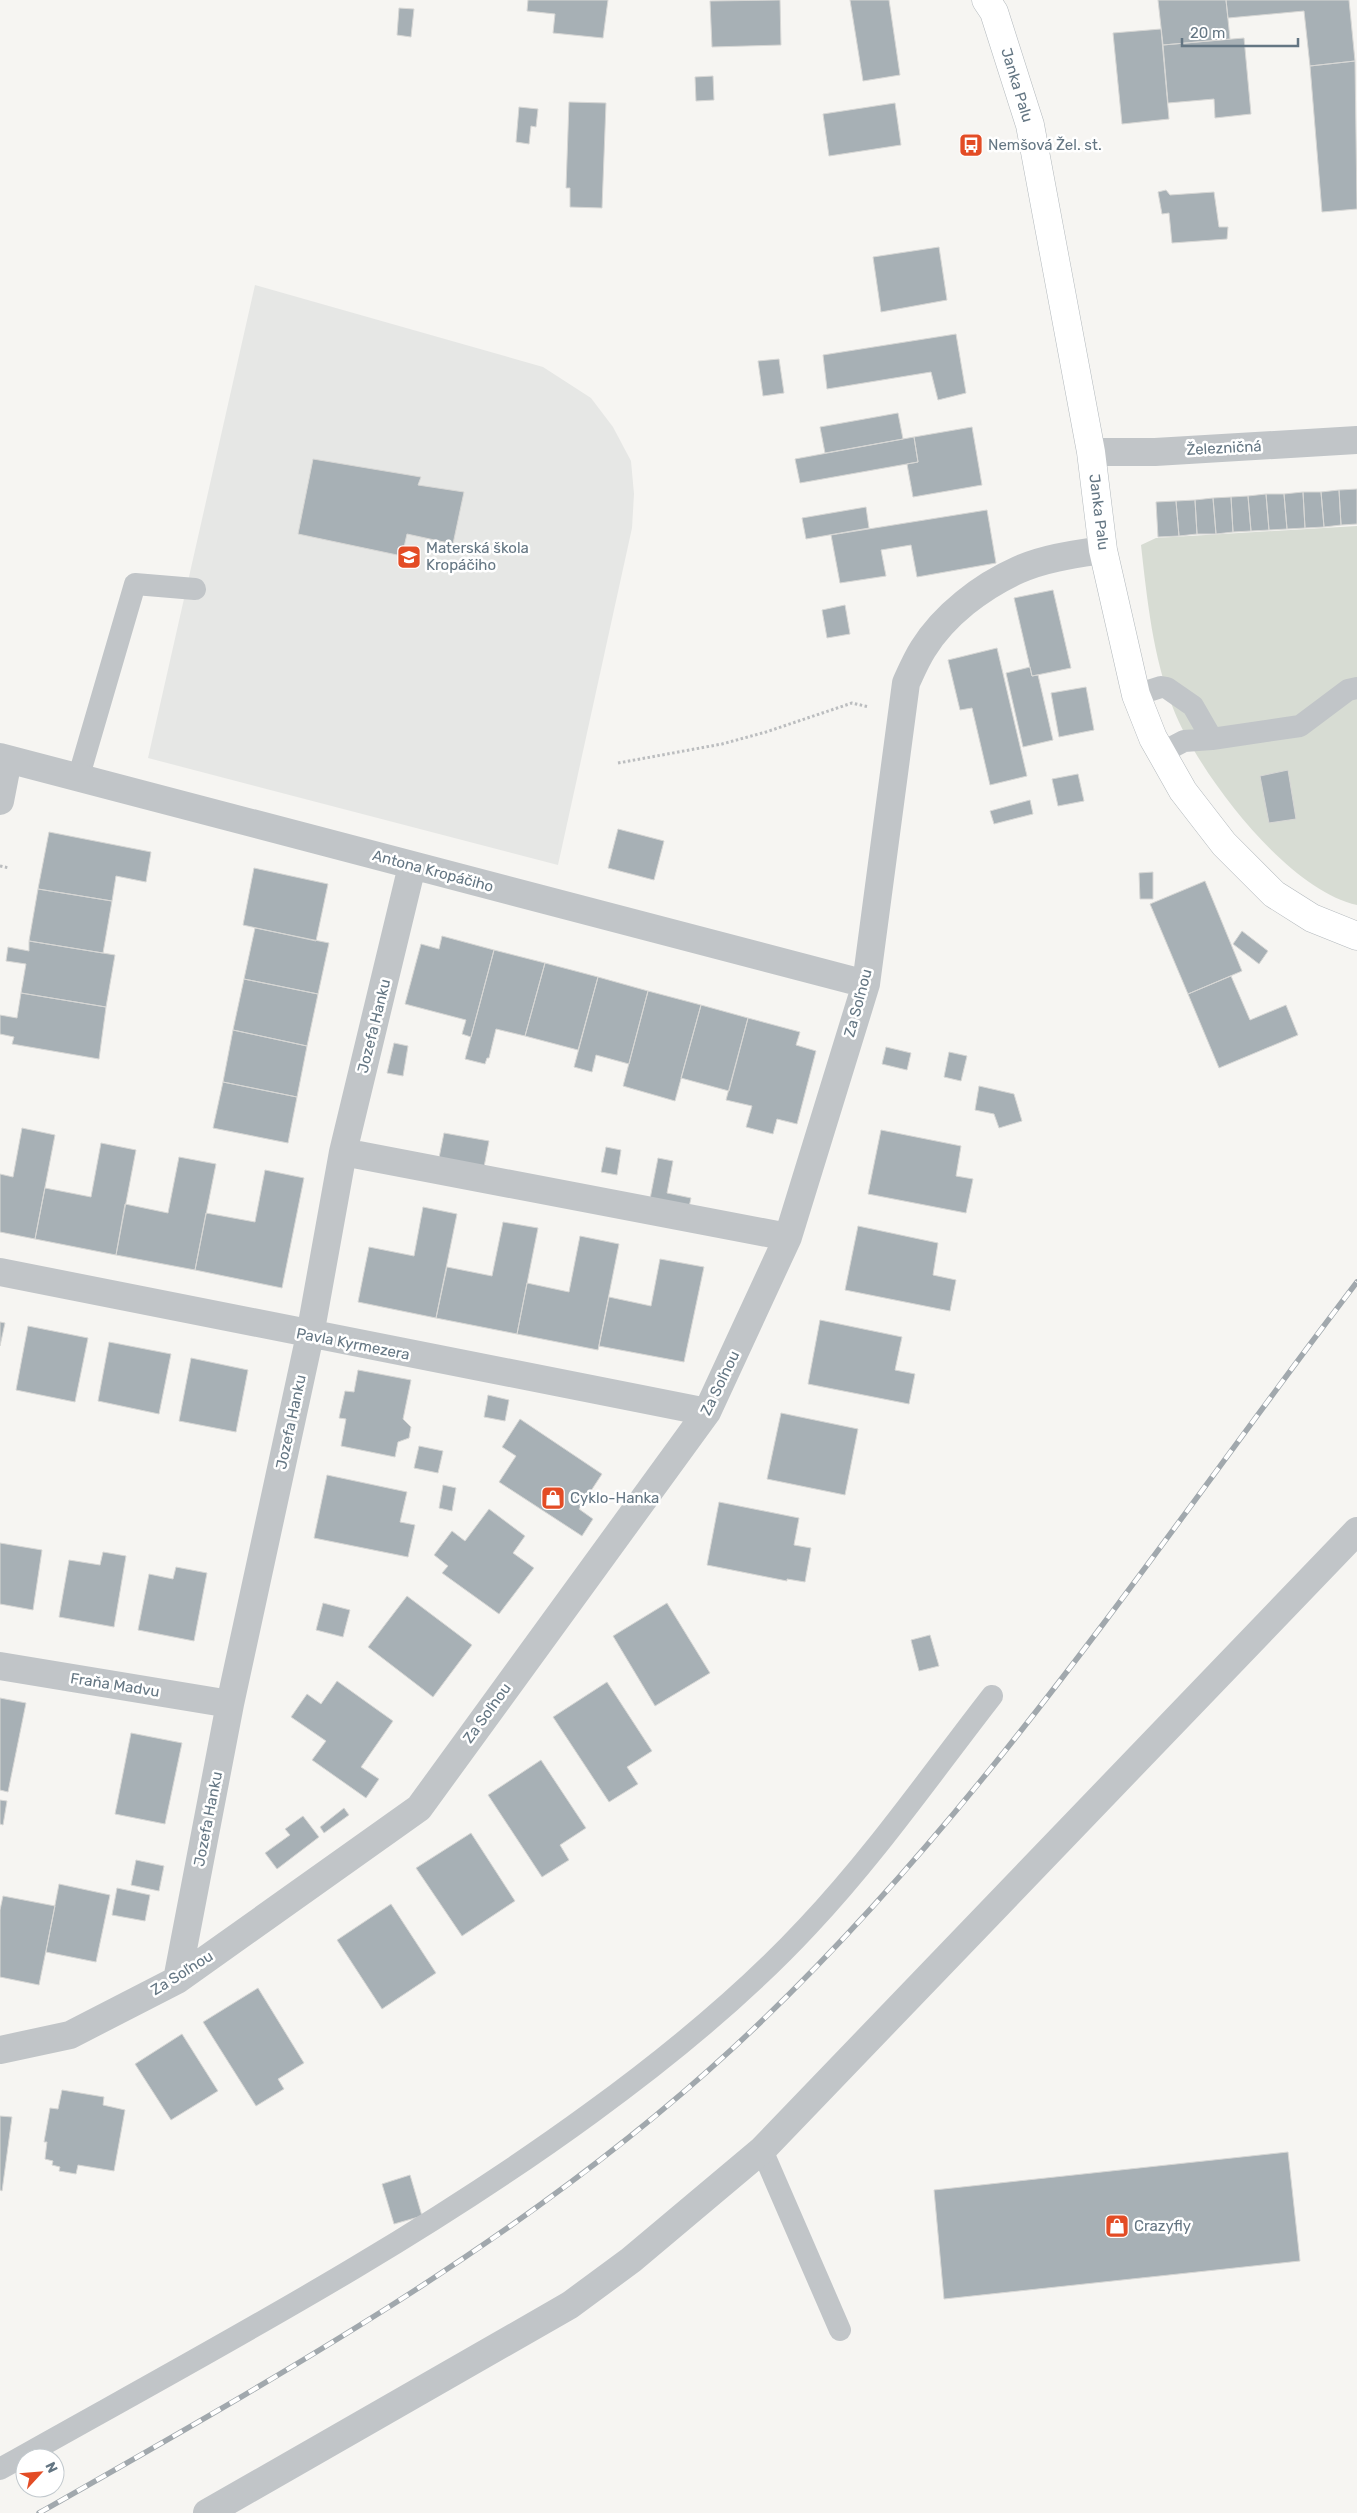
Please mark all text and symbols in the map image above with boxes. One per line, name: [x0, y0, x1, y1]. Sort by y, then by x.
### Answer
scale bar: [1182, 15, 1298, 47]
text: 20 m: [1190, 24, 1225, 42]
street label: Janka Palu: [997, 46, 1037, 124]
bus stop icon: Nemšová Žel. st.: [958, 132, 984, 158]
place label: Nemšová Žel. st.: [988, 136, 1102, 154]
street label: Železničná: [1186, 437, 1262, 459]
street label: Janka Palu: [1085, 473, 1113, 551]
place label: Materská škola Kropáčiho: [426, 539, 529, 574]
school or university icon: Materská škola Kropáčiho: [396, 544, 422, 570]
street label: Antona Kropáčiho: [370, 846, 496, 896]
street label: Za Soľnou: [840, 967, 876, 1039]
street label: Jozefa Hanku: [354, 977, 394, 1075]
street label: Pavla Kyrmezera: [295, 1324, 411, 1364]
street label: Za Soľnou: [697, 1348, 743, 1418]
street label: Jozefa Hanku: [272, 1373, 310, 1471]
shop icon: Cyklo-Hanka: [540, 1485, 566, 1511]
place label: Cyklo-Hanka: [570, 1489, 659, 1507]
street label: Fraňa Madvu: [69, 1669, 161, 1701]
street label: Za Soľnou: [459, 1679, 515, 1747]
street label: Jozefa Hanku: [190, 1770, 226, 1868]
street label: Za Soľnou: [148, 1947, 216, 1999]
shop icon: Crazyfly: [1104, 2213, 1130, 2239]
place label: Crazyfly: [1134, 2217, 1191, 2235]
north arrow: [15, 2448, 65, 2498]
text: N: [41, 2459, 61, 2476]

